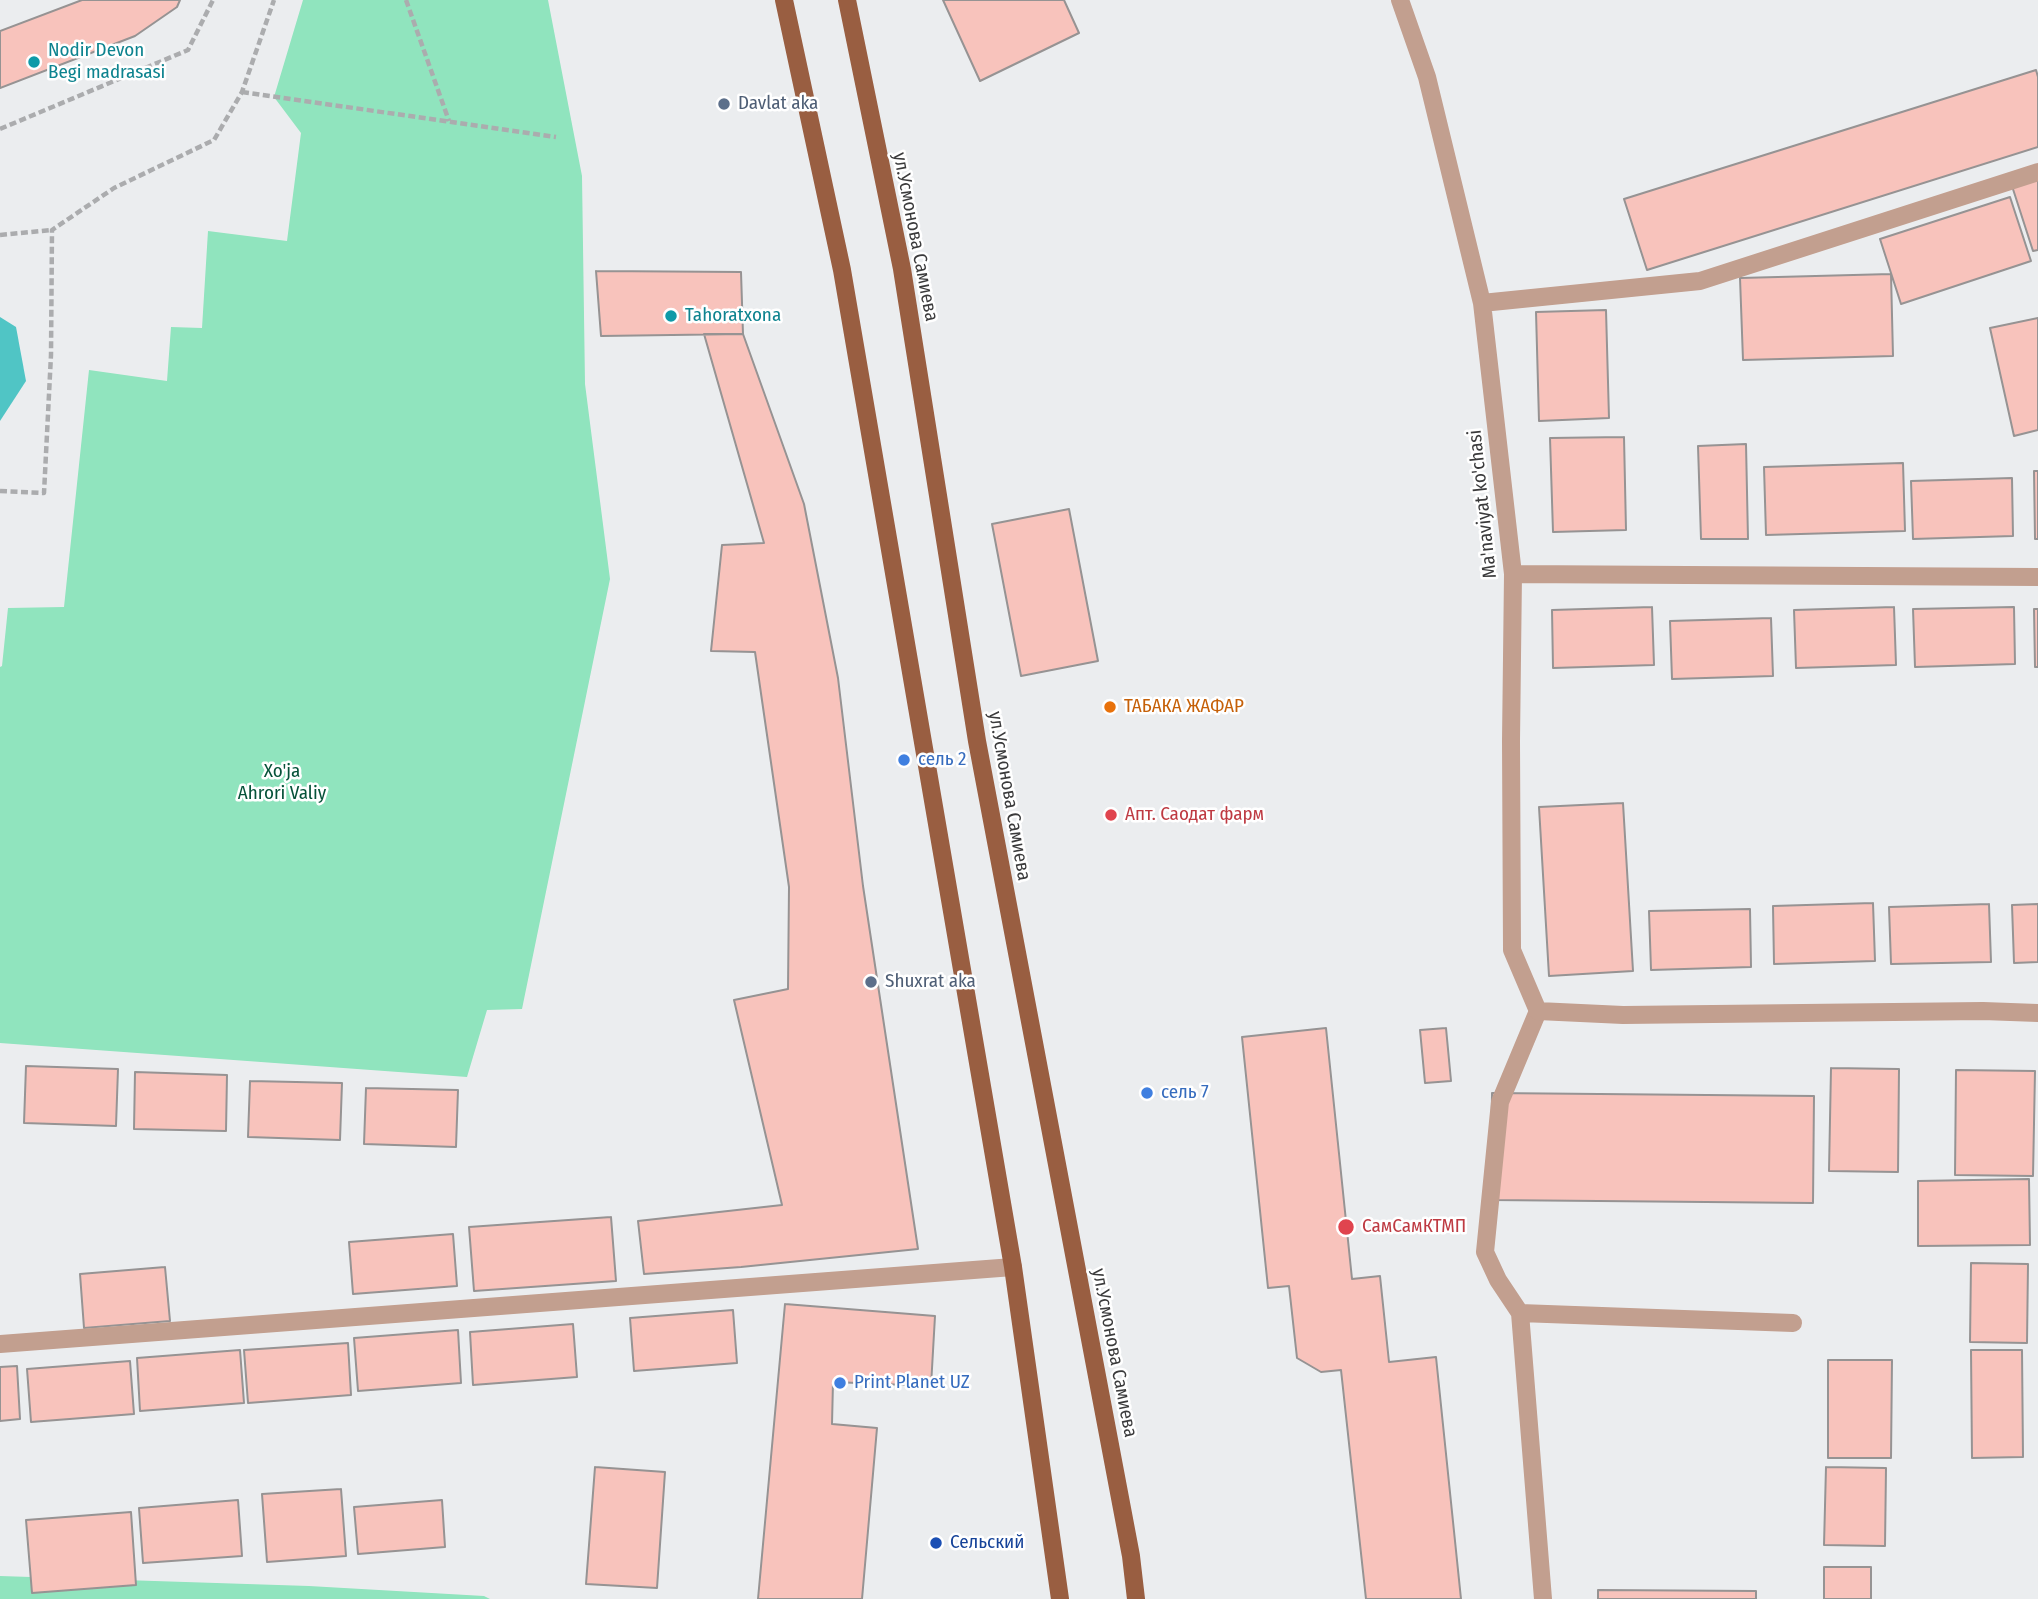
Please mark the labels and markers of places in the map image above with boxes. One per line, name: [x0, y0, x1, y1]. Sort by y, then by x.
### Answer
place label: Nodir Devon Begi madrasasi: [48, 40, 165, 84]
marker: Nodir Devon Begi madrasasi: [26, 54, 42, 70]
place label: Davlat aka: [738, 93, 818, 115]
marker: Davlat aka: [716, 96, 732, 112]
place label: Tahoratxona: [685, 305, 781, 327]
marker: Tahoratxona: [663, 308, 679, 324]
place label: ТАБАКА ЖАФАР: [1124, 696, 1244, 718]
marker: ТАБАКА ЖАФАР: [1102, 699, 1118, 715]
place label: сель 2: [918, 749, 966, 771]
marker: сель 2: [896, 752, 912, 768]
place label: Апт. Саодат фарм: [1125, 804, 1264, 826]
marker: Апт. Саодат фарм: [1103, 807, 1119, 823]
place label: Shuxrat aka: [885, 971, 976, 993]
marker: Shuxrat aka: [863, 974, 879, 990]
place label: сель 7: [1161, 1082, 1209, 1104]
marker: сель 7: [1139, 1085, 1155, 1101]
place label: СамСамКТМП: [1362, 1216, 1466, 1238]
marker: СамСамКТМП: [1336, 1217, 1356, 1237]
place label: Print Planet UZ: [854, 1372, 970, 1394]
marker: Print Planet UZ: [832, 1375, 848, 1391]
place label: Сельский: [950, 1532, 1024, 1554]
marker: Сельский: [928, 1535, 944, 1551]

